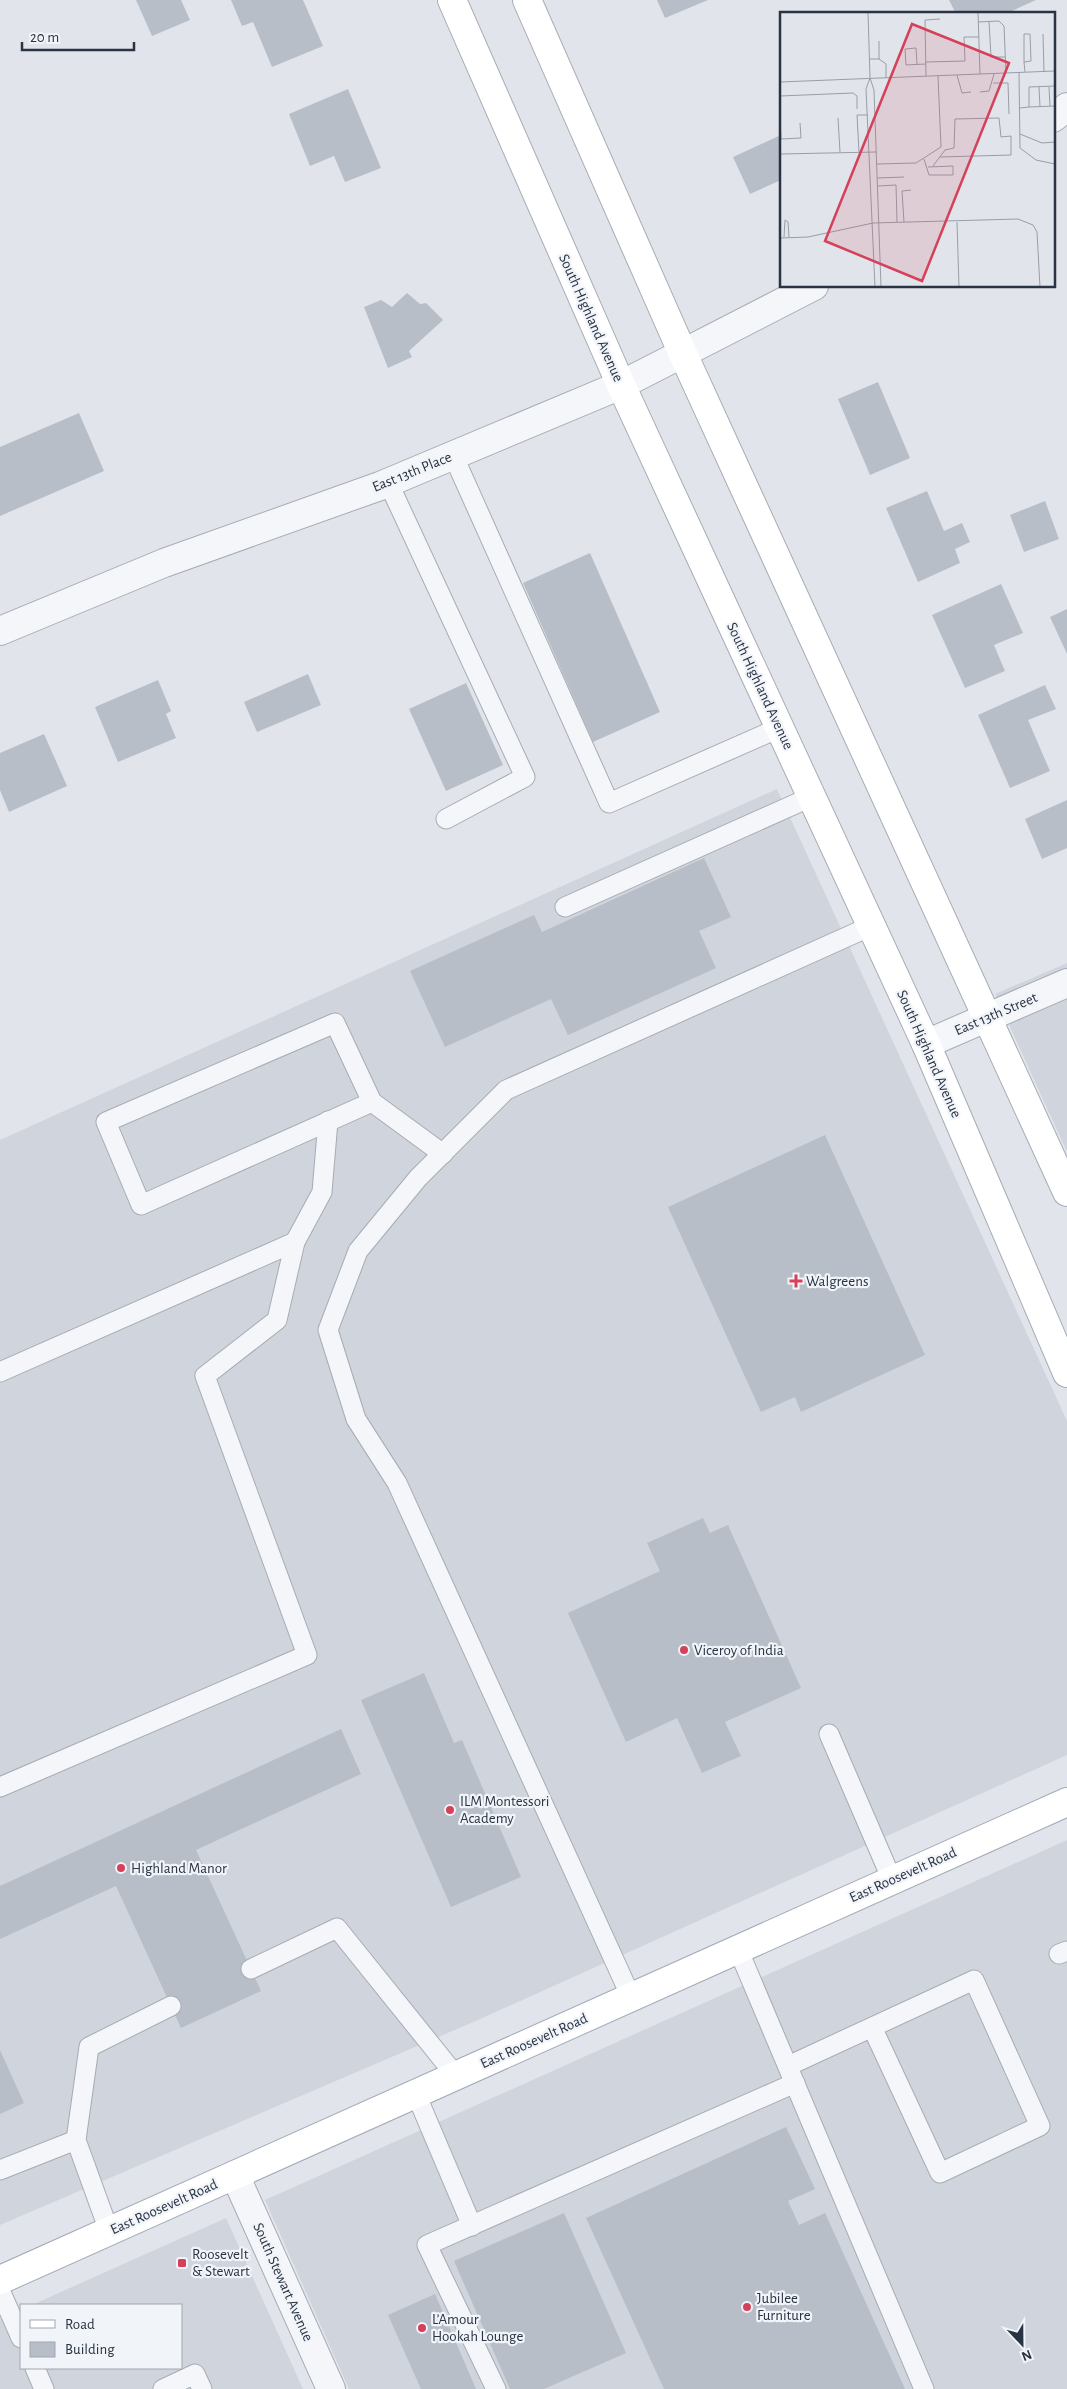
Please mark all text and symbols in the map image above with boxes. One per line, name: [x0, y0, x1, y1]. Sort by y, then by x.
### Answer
inset map: [780, 12, 1054, 288]
scale bar: [22, 20, 135, 52]
text: 20 m: [30, 30, 59, 45]
street label: South Highland Avenue: [556, 252, 626, 384]
street label: East 13th Place: [370, 449, 454, 495]
street label: South Highland Avenue: [724, 620, 796, 752]
street label: South Highland Avenue: [894, 988, 964, 1120]
street label: East 13th Street: [952, 990, 1040, 1038]
place label: Walgreens: [806, 1274, 868, 1289]
marker: Walgreens: [790, 1275, 802, 1287]
place label: Viceroy of India: [694, 1643, 784, 1658]
marker: Viceroy of India: [678, 1644, 690, 1656]
place label: ILM Montessori Academy: [460, 1794, 549, 1826]
marker: ILM Montessori Academy: [444, 1804, 456, 1816]
street label: East Roosevelt Road: [847, 1845, 959, 1905]
place label: Highland Manor: [131, 1861, 227, 1876]
marker: Highland Manor: [115, 1862, 127, 1874]
street label: East Roosevelt Road: [478, 2011, 590, 2071]
street label: East Roosevelt Road: [108, 2177, 220, 2237]
street label: South Stewart Avenue: [250, 2221, 316, 2344]
place label: Roosevelt & Stewart: [192, 2247, 250, 2279]
marker: Roosevelt & Stewart: [176, 2257, 188, 2269]
place label: Jubilee Furniture: [757, 2291, 811, 2323]
marker: Jubilee Furniture: [741, 2301, 753, 2313]
legend: [20, 2304, 182, 2369]
place label: L’Amour Hookah Lounge: [432, 2312, 523, 2344]
text: Road: [65, 2317, 95, 2332]
north arrow: [997, 2319, 1047, 2369]
marker: L’Amour Hookah Lounge: [416, 2322, 428, 2334]
text: Building: [65, 2342, 115, 2357]
text: N: [1019, 2347, 1034, 2363]

